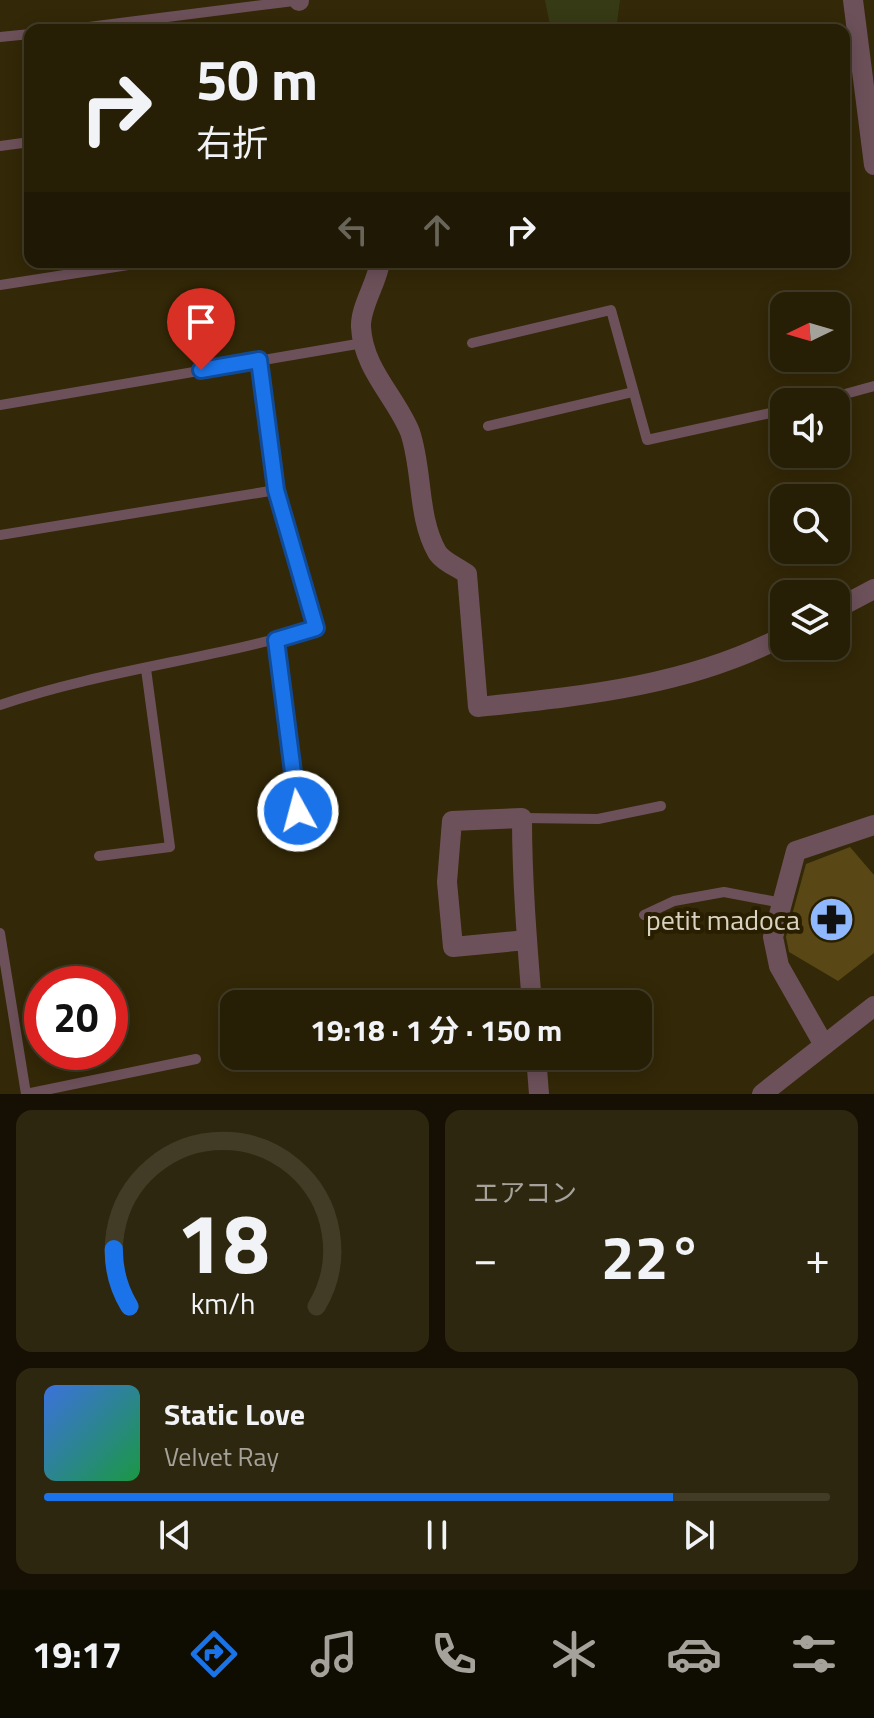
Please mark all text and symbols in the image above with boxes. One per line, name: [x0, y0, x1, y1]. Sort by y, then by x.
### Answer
text: 50 m: [196, 37, 318, 122]
icon: right: [64, 56, 168, 160]
text: 右折: [196, 115, 268, 170]
icon: left: [331, 208, 375, 252]
icon: ahead: [415, 208, 459, 252]
icon: right: [499, 208, 543, 252]
pin: [167, 288, 235, 370]
north arrow: [770, 292, 850, 372]
map controls: [770, 292, 850, 660]
icon: arrive: [179, 300, 223, 344]
button: sound: [770, 388, 850, 468]
button: search: [770, 484, 850, 564]
button: layers: [770, 580, 850, 660]
position arrow: [256, 769, 340, 853]
pharmacy icon: petit madoca: [807, 896, 855, 944]
place label: petit madoca: [646, 898, 800, 941]
speed limit sign: 20: [24, 966, 128, 1070]
text: 19:18 · 1 分 · 150 m: [310, 1007, 562, 1053]
text: エアコン: [473, 1173, 577, 1212]
text: 18: [176, 1179, 269, 1305]
text: 22°: [601, 1211, 702, 1302]
text: −: [473, 1224, 498, 1291]
text: +: [805, 1224, 830, 1291]
text: km/h: [190, 1282, 255, 1325]
text: Static Love: [164, 1391, 305, 1437]
text: Velvet Ray: [164, 1437, 279, 1476]
icon: previous: [153, 1513, 197, 1557]
icon: pause: [415, 1513, 459, 1557]
icon: next: [677, 1513, 721, 1557]
icon: directions: [186, 1626, 242, 1682]
icon: music: [306, 1626, 362, 1682]
icon: phone: [426, 1626, 482, 1682]
icon: climate: [546, 1626, 602, 1682]
icon: car: [666, 1626, 722, 1682]
icon: filters: [786, 1626, 842, 1682]
text: 19:17: [32, 1627, 122, 1682]

